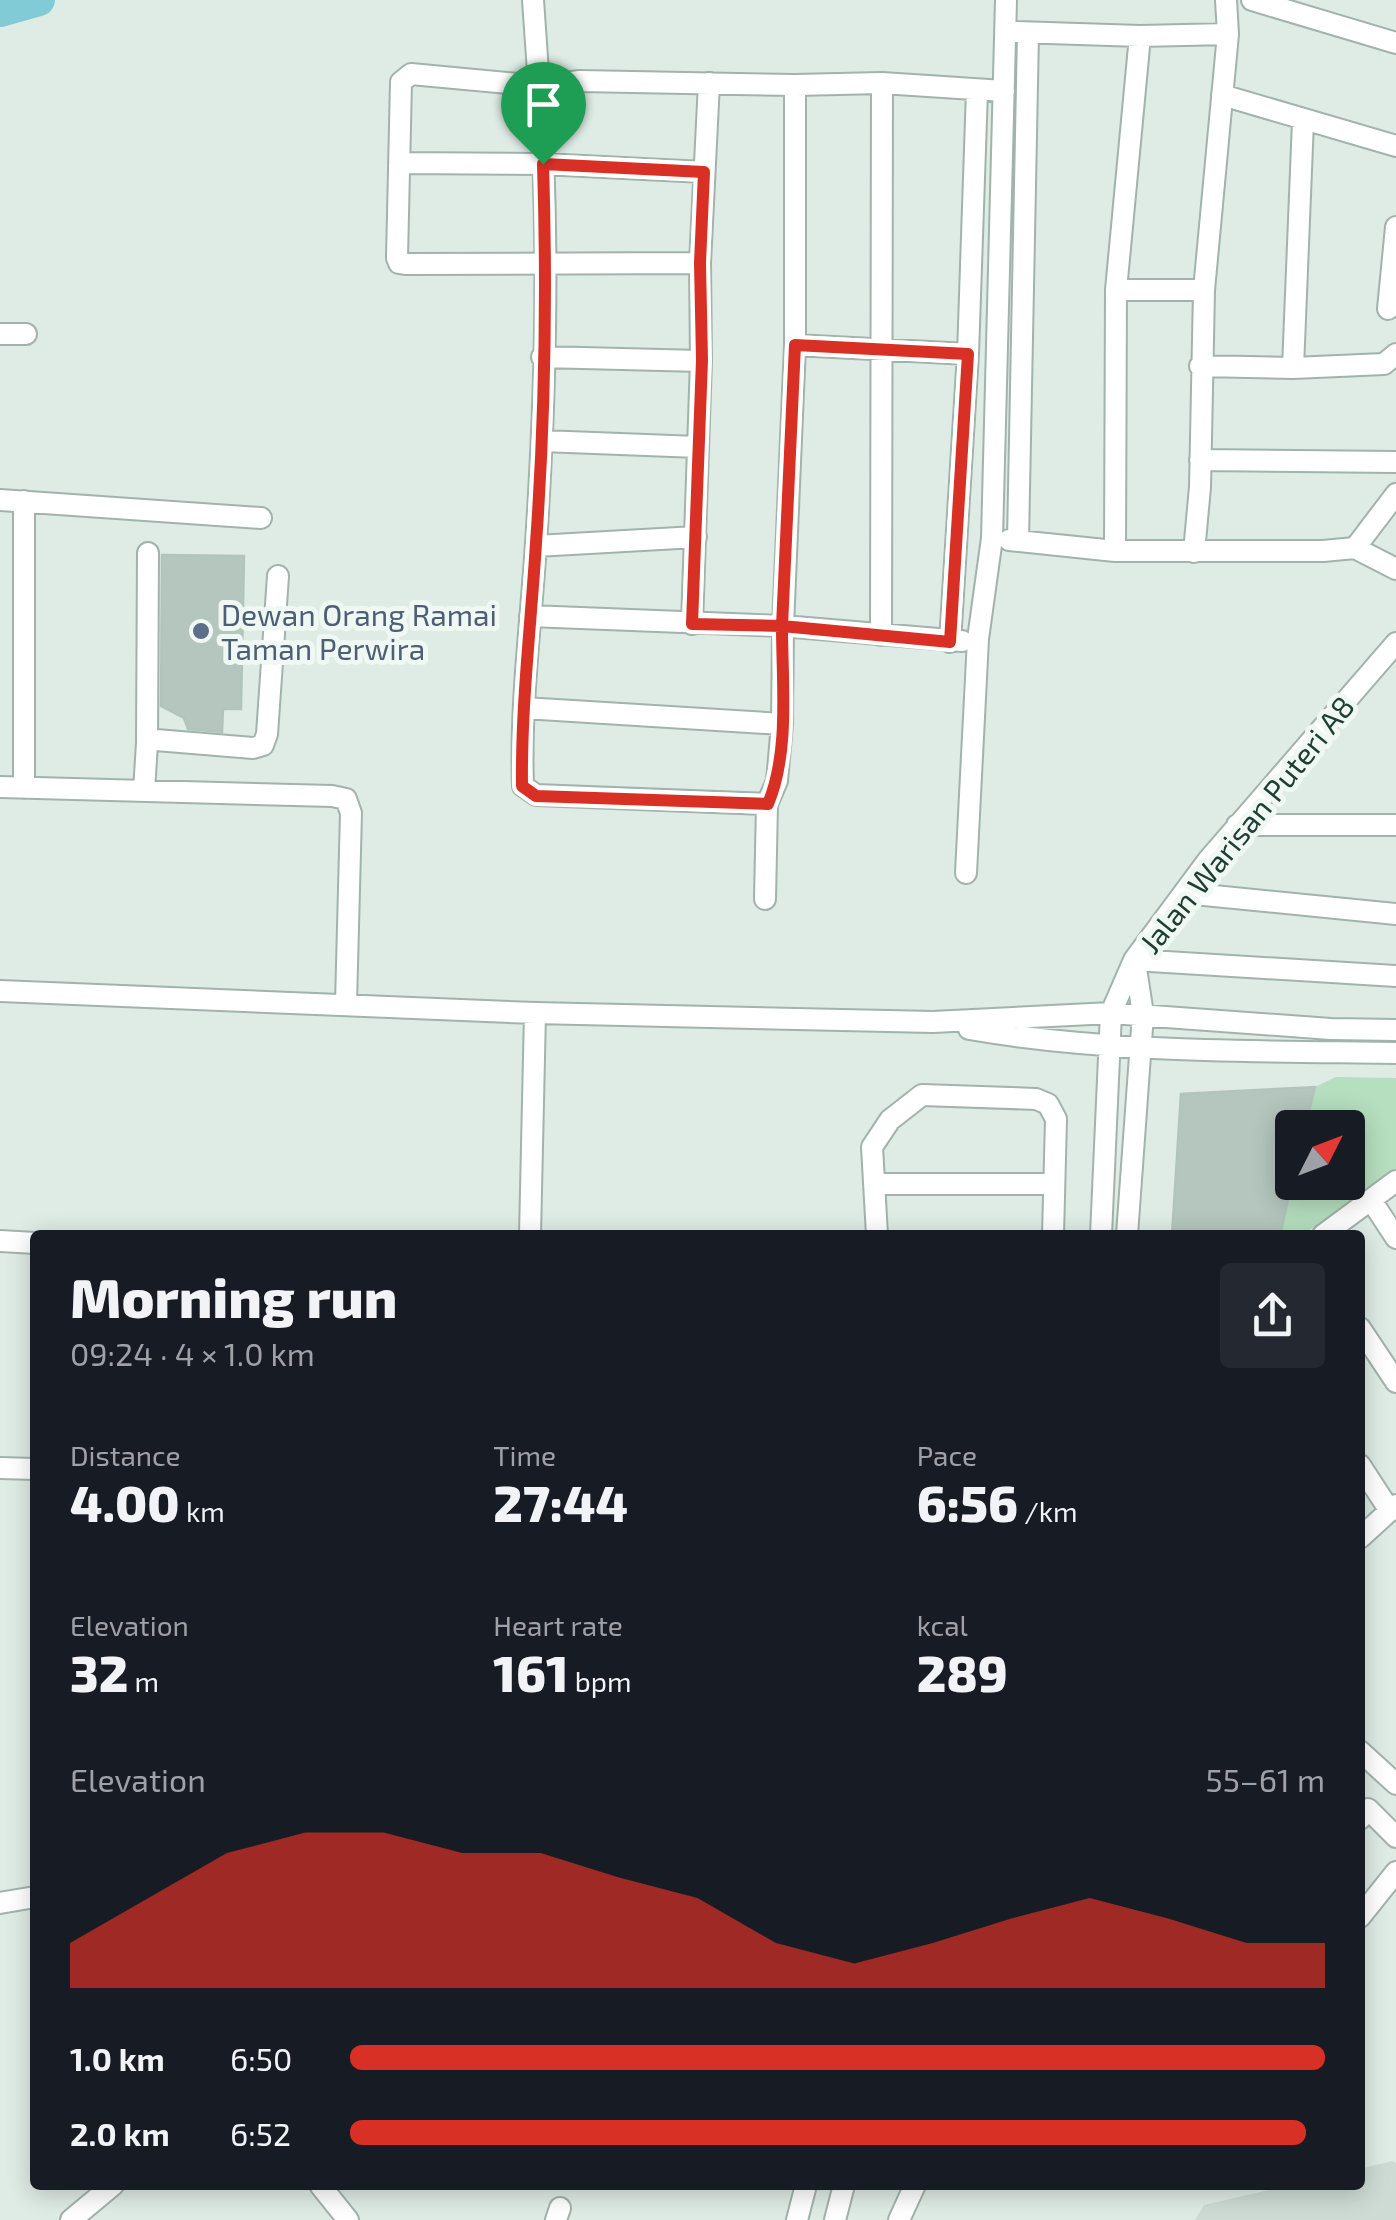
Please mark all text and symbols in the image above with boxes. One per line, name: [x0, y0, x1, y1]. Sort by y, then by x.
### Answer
pin: [501, 62, 586, 165]
icon: arrive: [516, 77, 571, 132]
place label: Dewan Orang Ramai Taman Perwira: [221, 596, 497, 666]
marker: Dewan Orang Ramai Taman Perwira: [190, 620, 212, 642]
street label: Jalan Warisan Puteri A8: [1131, 688, 1361, 960]
north arrow: [1275, 1110, 1365, 1200]
map controls: [1275, 1110, 1365, 1200]
text: Morning run: [70, 1263, 398, 1329]
button: share: [1220, 1263, 1325, 1368]
text: 09:24 · 4 × 1.0 km: [70, 1334, 315, 1372]
text: Distance: [70, 1438, 181, 1472]
text: Time: [493, 1438, 556, 1472]
text: Pace: [917, 1438, 977, 1472]
text: 4.00: [70, 1472, 180, 1532]
text: 27:44: [493, 1472, 628, 1532]
text: 6:56: [917, 1472, 1018, 1532]
text: km: [180, 1494, 225, 1528]
text: /km: [1018, 1494, 1078, 1528]
text: Elevation: [70, 1608, 189, 1642]
text: Heart rate: [493, 1608, 623, 1642]
text: kcal: [917, 1608, 968, 1642]
text: 32: [70, 1642, 128, 1702]
text: 161: [493, 1642, 568, 1702]
text: 289: [917, 1642, 1008, 1702]
text: m: [128, 1664, 159, 1698]
text: bpm: [568, 1664, 631, 1698]
text: Elevation: [70, 1760, 206, 1798]
text: 55–61 m: [1206, 1760, 1325, 1798]
text: 1.0 km: [70, 2039, 165, 2077]
text: 6:50: [230, 2039, 292, 2077]
text: 2.0 km: [70, 2114, 170, 2152]
text: 6:52: [230, 2114, 291, 2152]

